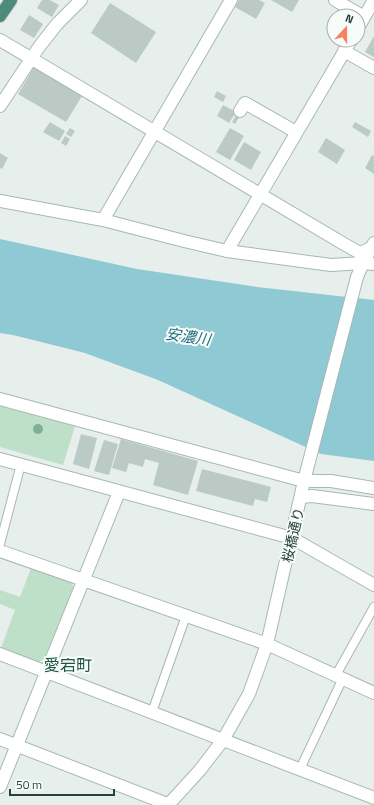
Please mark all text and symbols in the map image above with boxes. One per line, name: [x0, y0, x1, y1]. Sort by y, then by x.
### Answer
north arrow: [326, 8, 366, 48]
text: N: [343, 10, 356, 27]
water label: 安濃川: [164, 322, 214, 351]
street label: 桜橋通り: [276, 505, 309, 565]
district label: 愛宕町: [44, 653, 92, 677]
scale bar: [10, 771, 114, 797]
text: 50 m: [16, 775, 42, 794]

